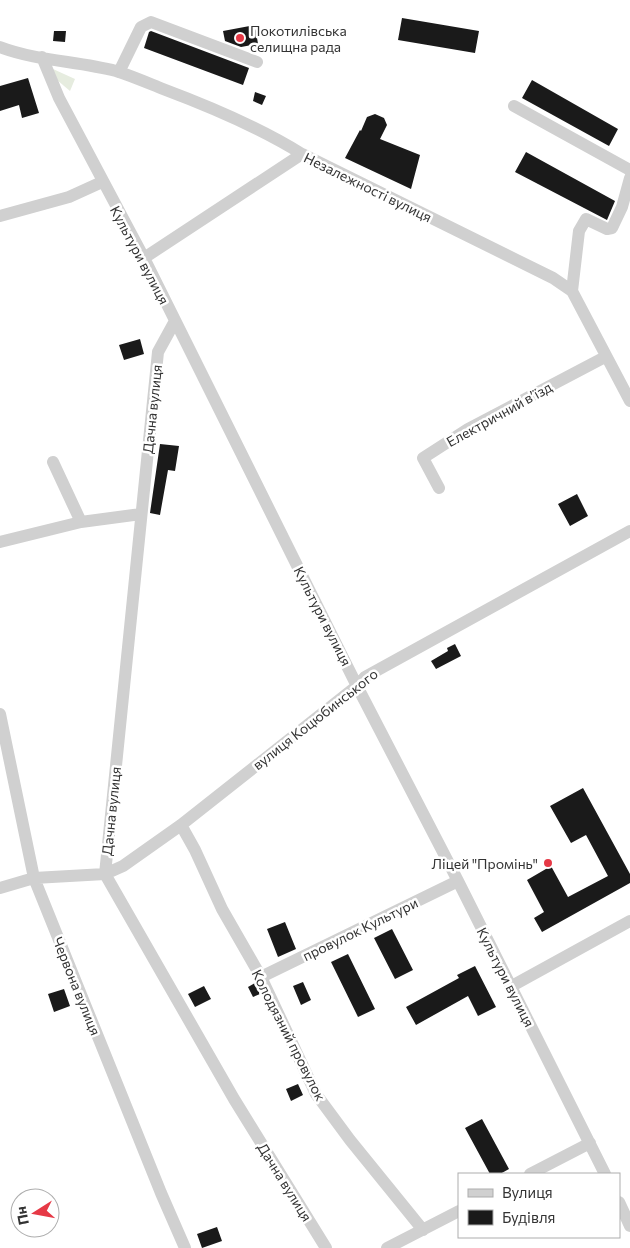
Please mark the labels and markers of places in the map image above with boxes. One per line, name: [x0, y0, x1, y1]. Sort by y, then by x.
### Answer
place label: Покотилівська селищна рада: [250, 22, 347, 55]
marker: Покотилівська селищна рада: [234, 32, 246, 44]
place label: Ліцей "Промінь": [432, 855, 538, 872]
marker: Ліцей "Промінь": [542, 857, 554, 869]

